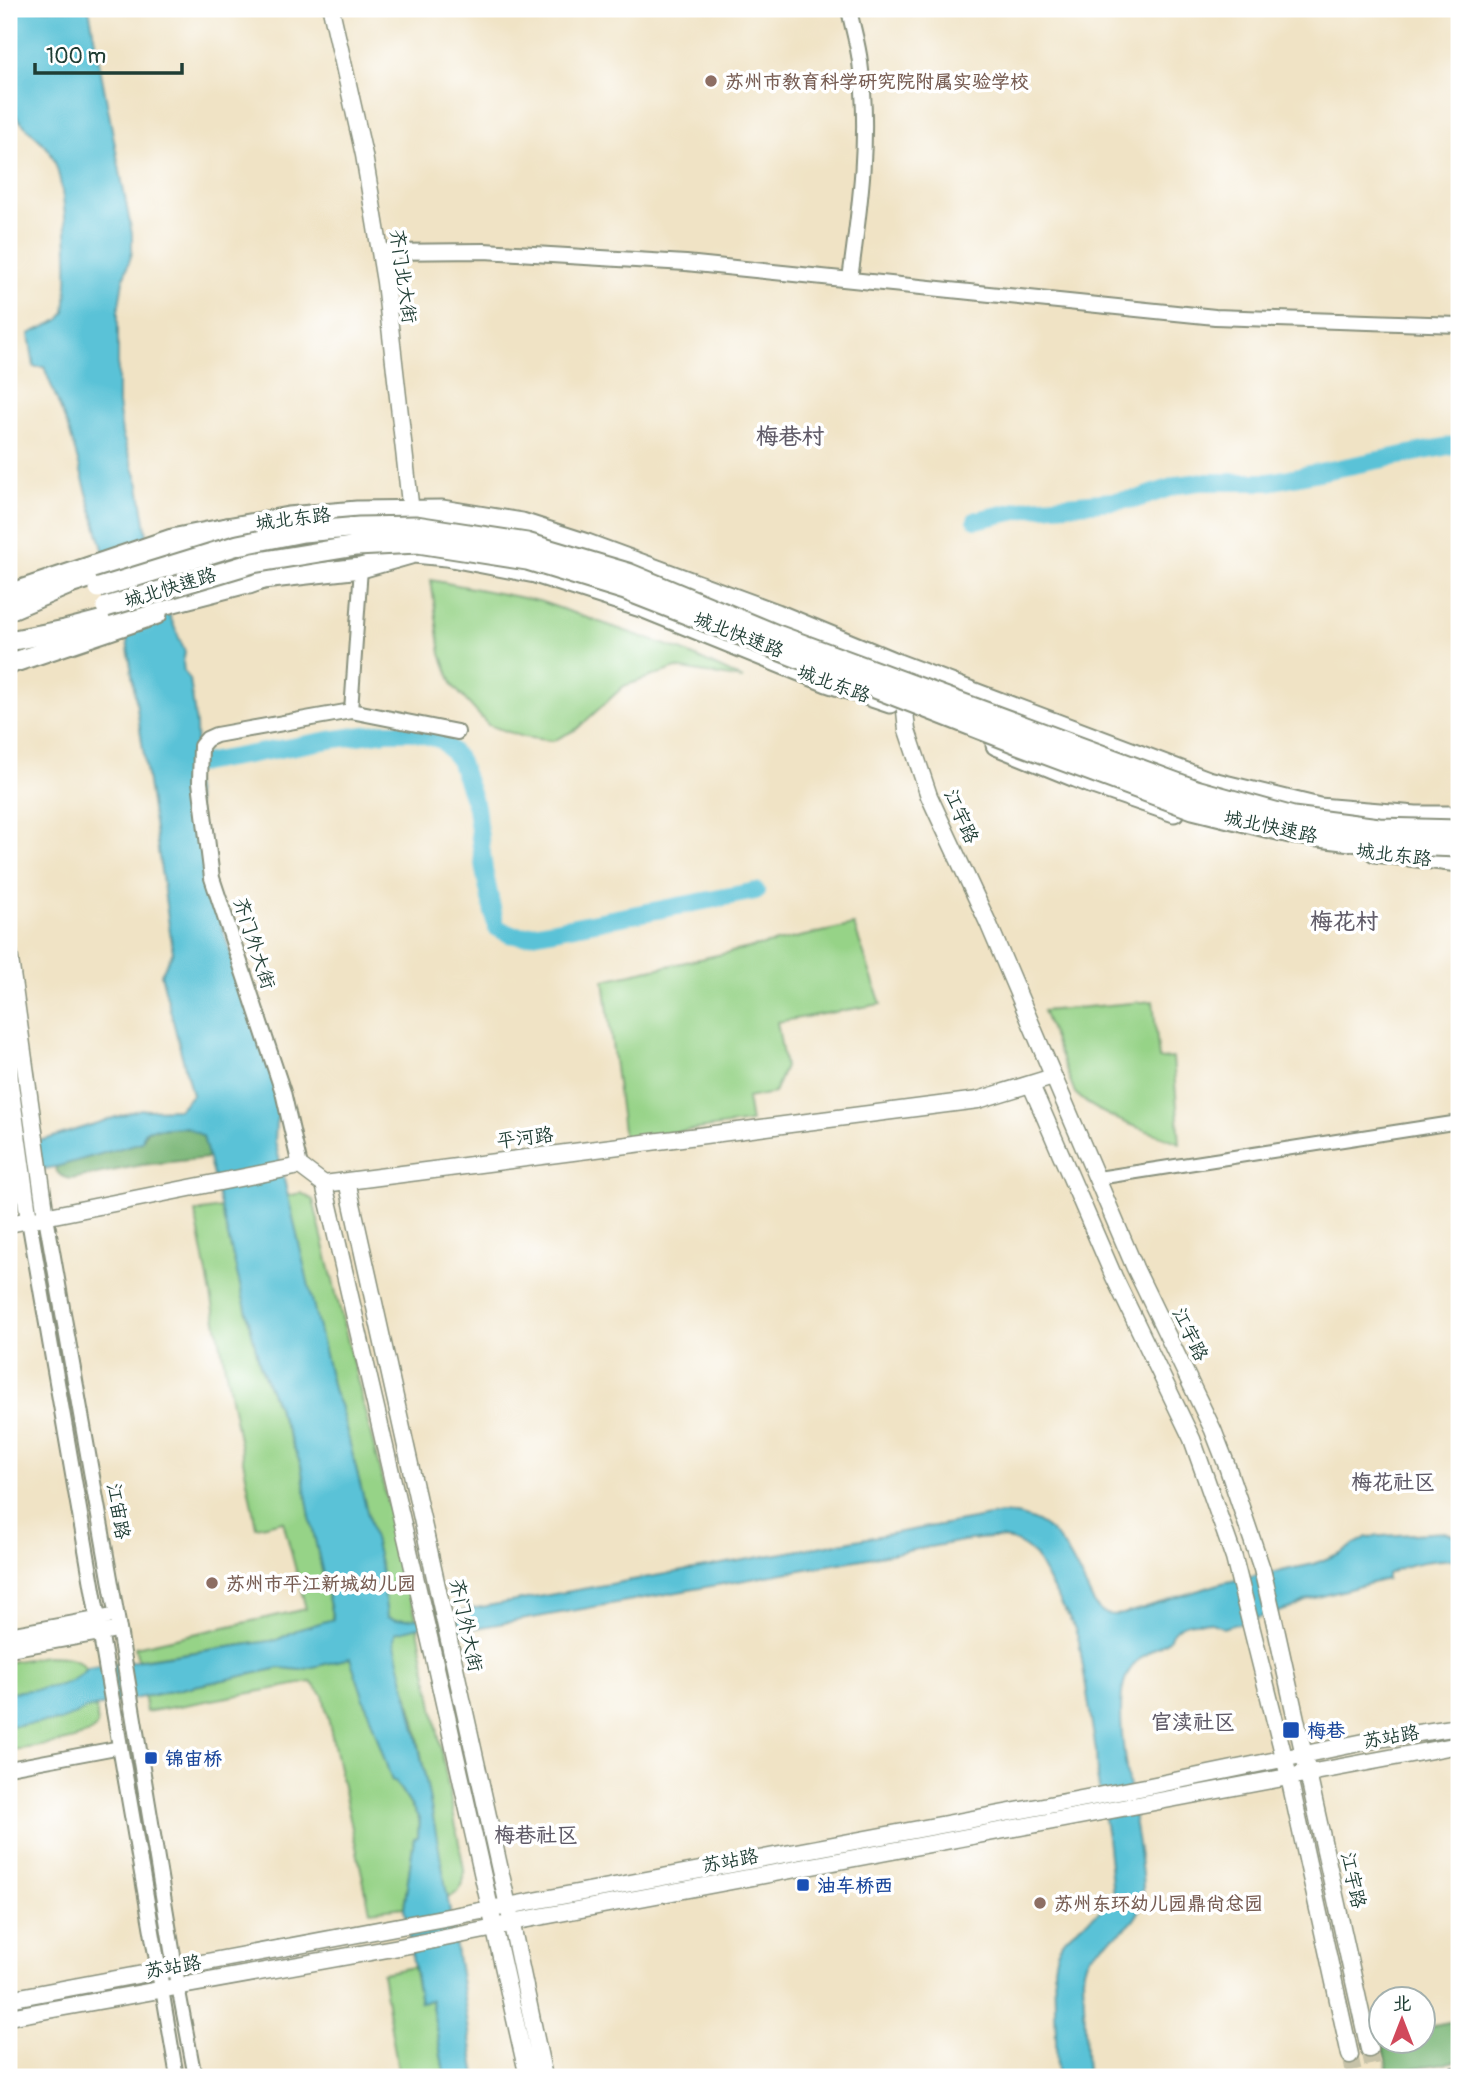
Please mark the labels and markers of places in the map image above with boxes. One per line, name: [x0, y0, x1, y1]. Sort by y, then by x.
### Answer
place label: 苏州市教育科学研究院附属实验学校: [725, 70, 1029, 94]
marker: 苏州市教育科学研究院附属实验学校: [703, 73, 719, 89]
place label: 苏州市平江新城幼儿园: [226, 1572, 416, 1596]
marker: 苏州市平江新城幼儿园: [204, 1575, 220, 1591]
place label: 梅巷: [1307, 1719, 1346, 1743]
marker: 梅巷: [1281, 1720, 1301, 1740]
place label: 锦宙桥: [165, 1747, 222, 1771]
marker: 锦宙桥: [143, 1750, 159, 1766]
place label: 油车桥西: [817, 1874, 893, 1898]
marker: 油车桥西: [795, 1877, 811, 1893]
place label: 苏州东环幼儿园鼎尚总园: [1054, 1892, 1263, 1916]
marker: 苏州东环幼儿园鼎尚总园: [1032, 1895, 1048, 1911]

